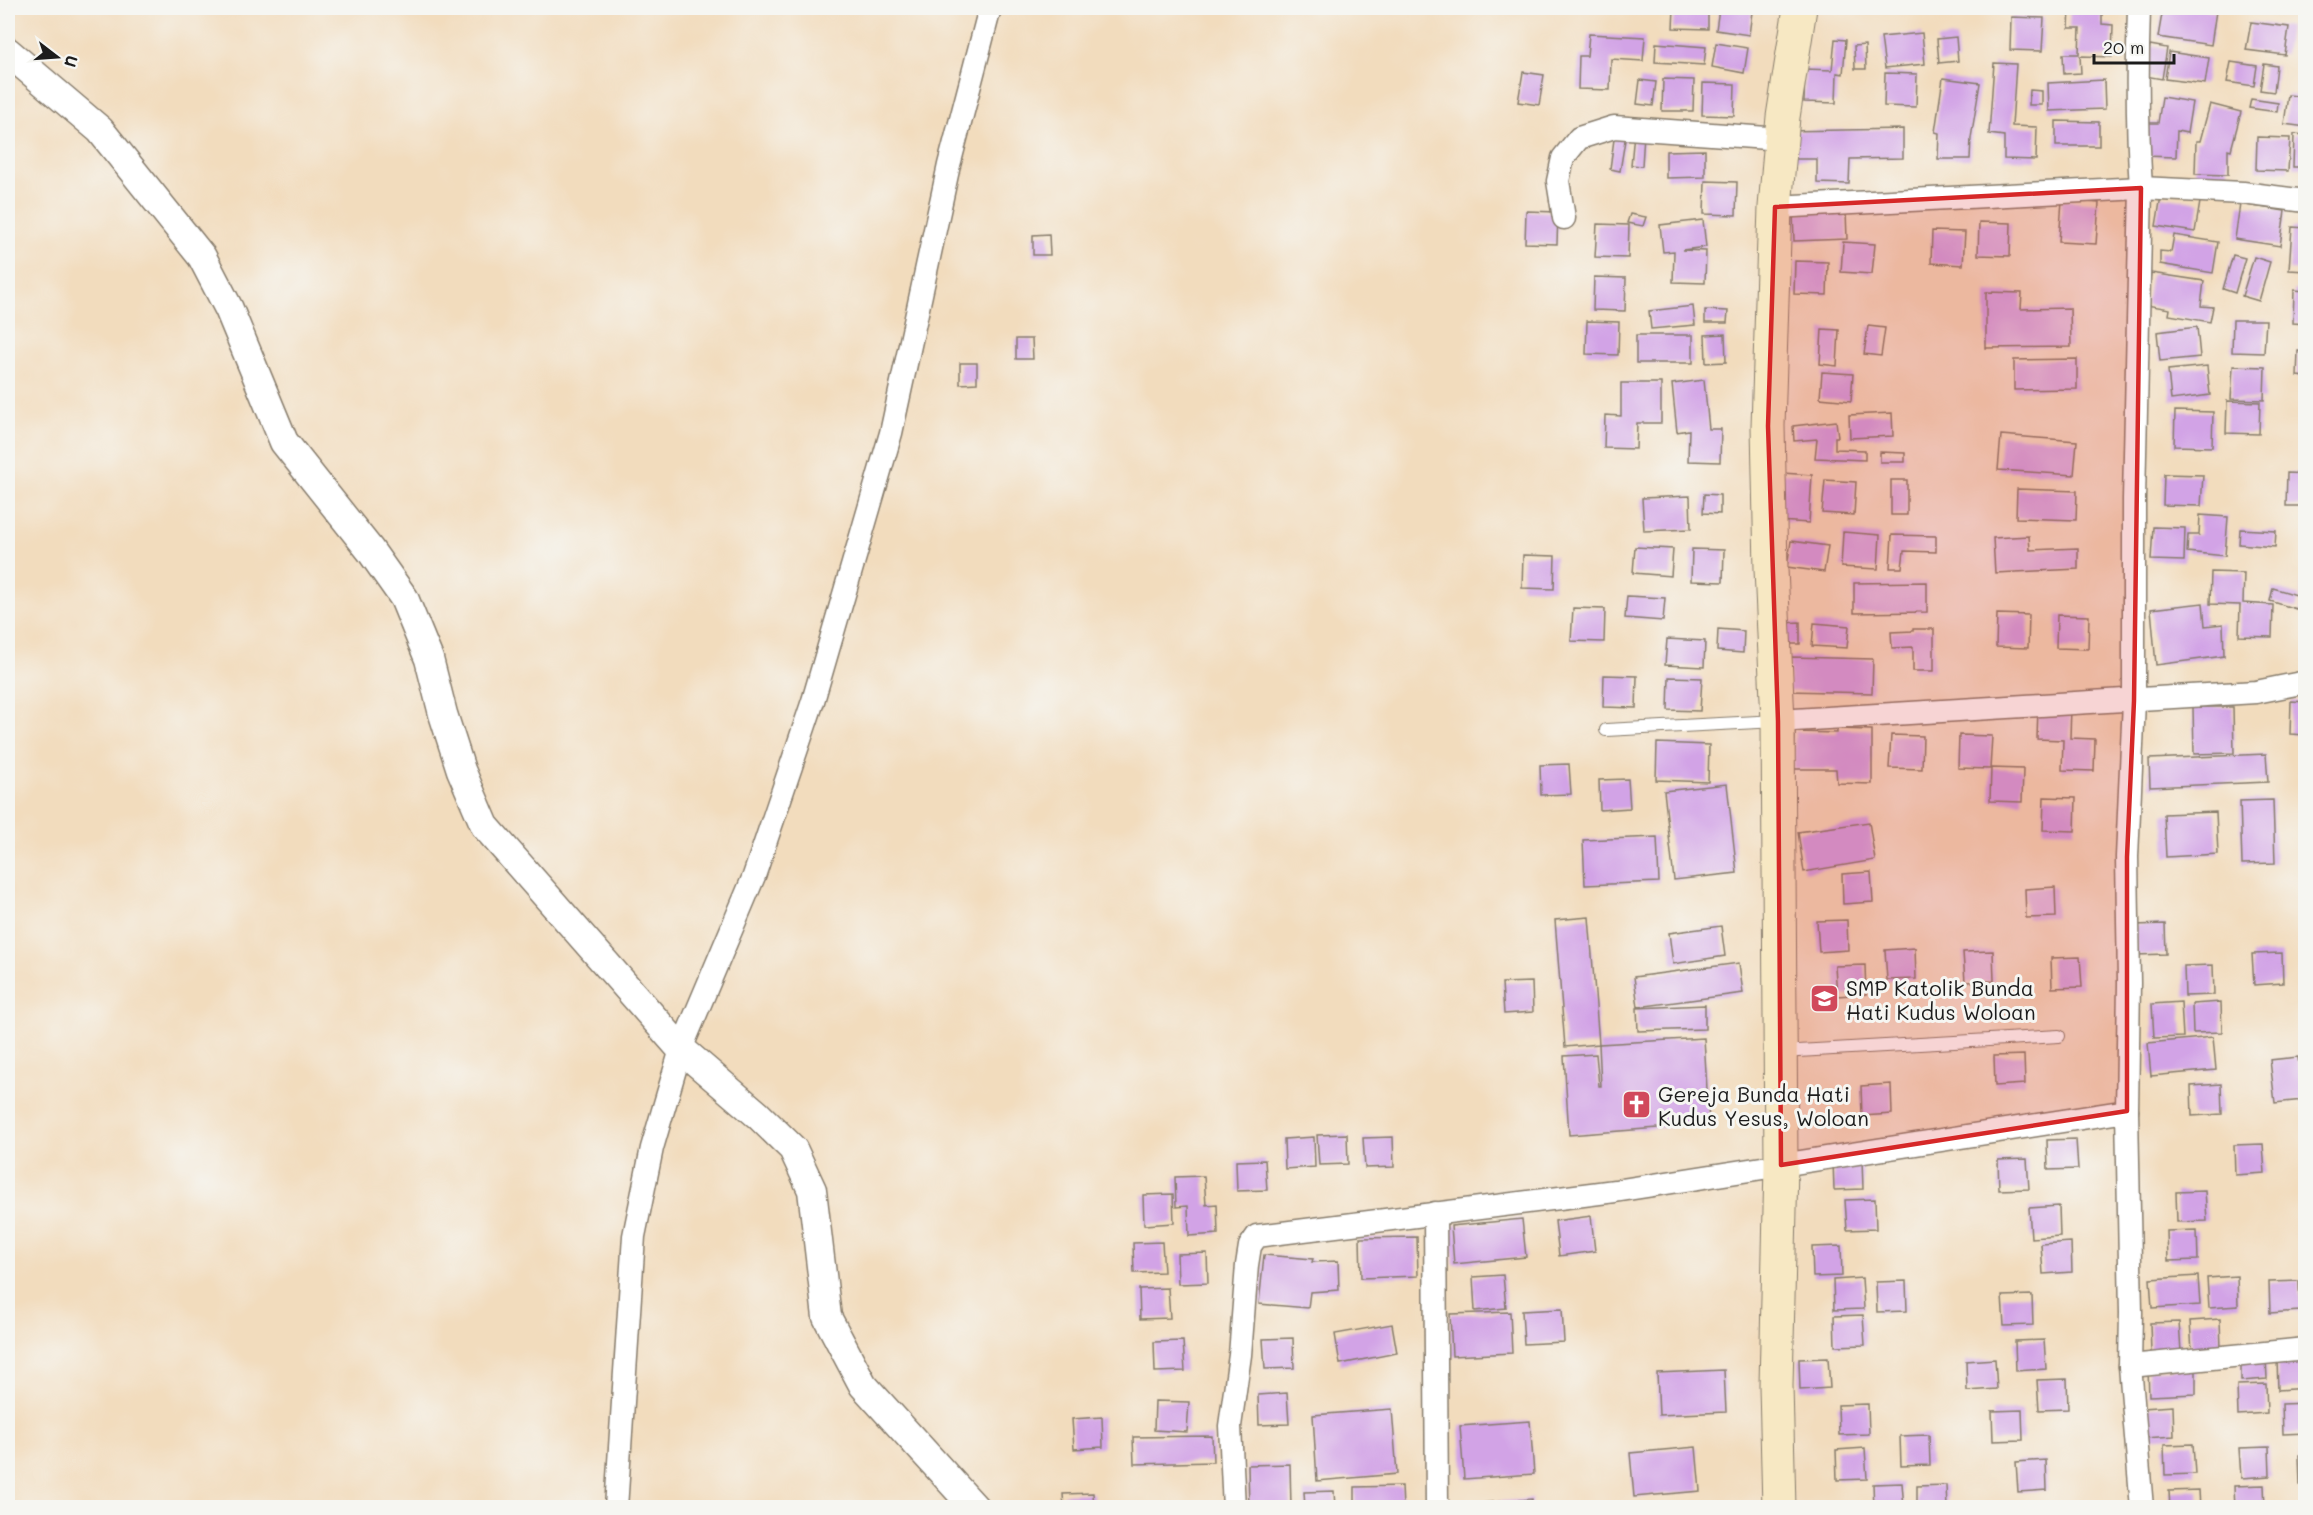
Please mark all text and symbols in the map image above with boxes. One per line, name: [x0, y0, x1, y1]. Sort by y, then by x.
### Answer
north arrow: [27, 27, 87, 87]
scale bar: [2094, 27, 2174, 65]
text: 20 m: [2103, 35, 2144, 59]
text: U: [60, 53, 84, 70]
place label: SMP Katolik Bunda Hati Kudus Woloan: [1846, 974, 2036, 1025]
school or university icon: SMP Katolik Bunda Hati Kudus Woloan: [1809, 983, 1841, 1015]
place label: Gereja Bunda Hati Kudus Yesus, Woloan: [1658, 1080, 1869, 1131]
church icon: Gereja Bunda Hati Kudus Yesus, Woloan: [1621, 1089, 1653, 1121]

